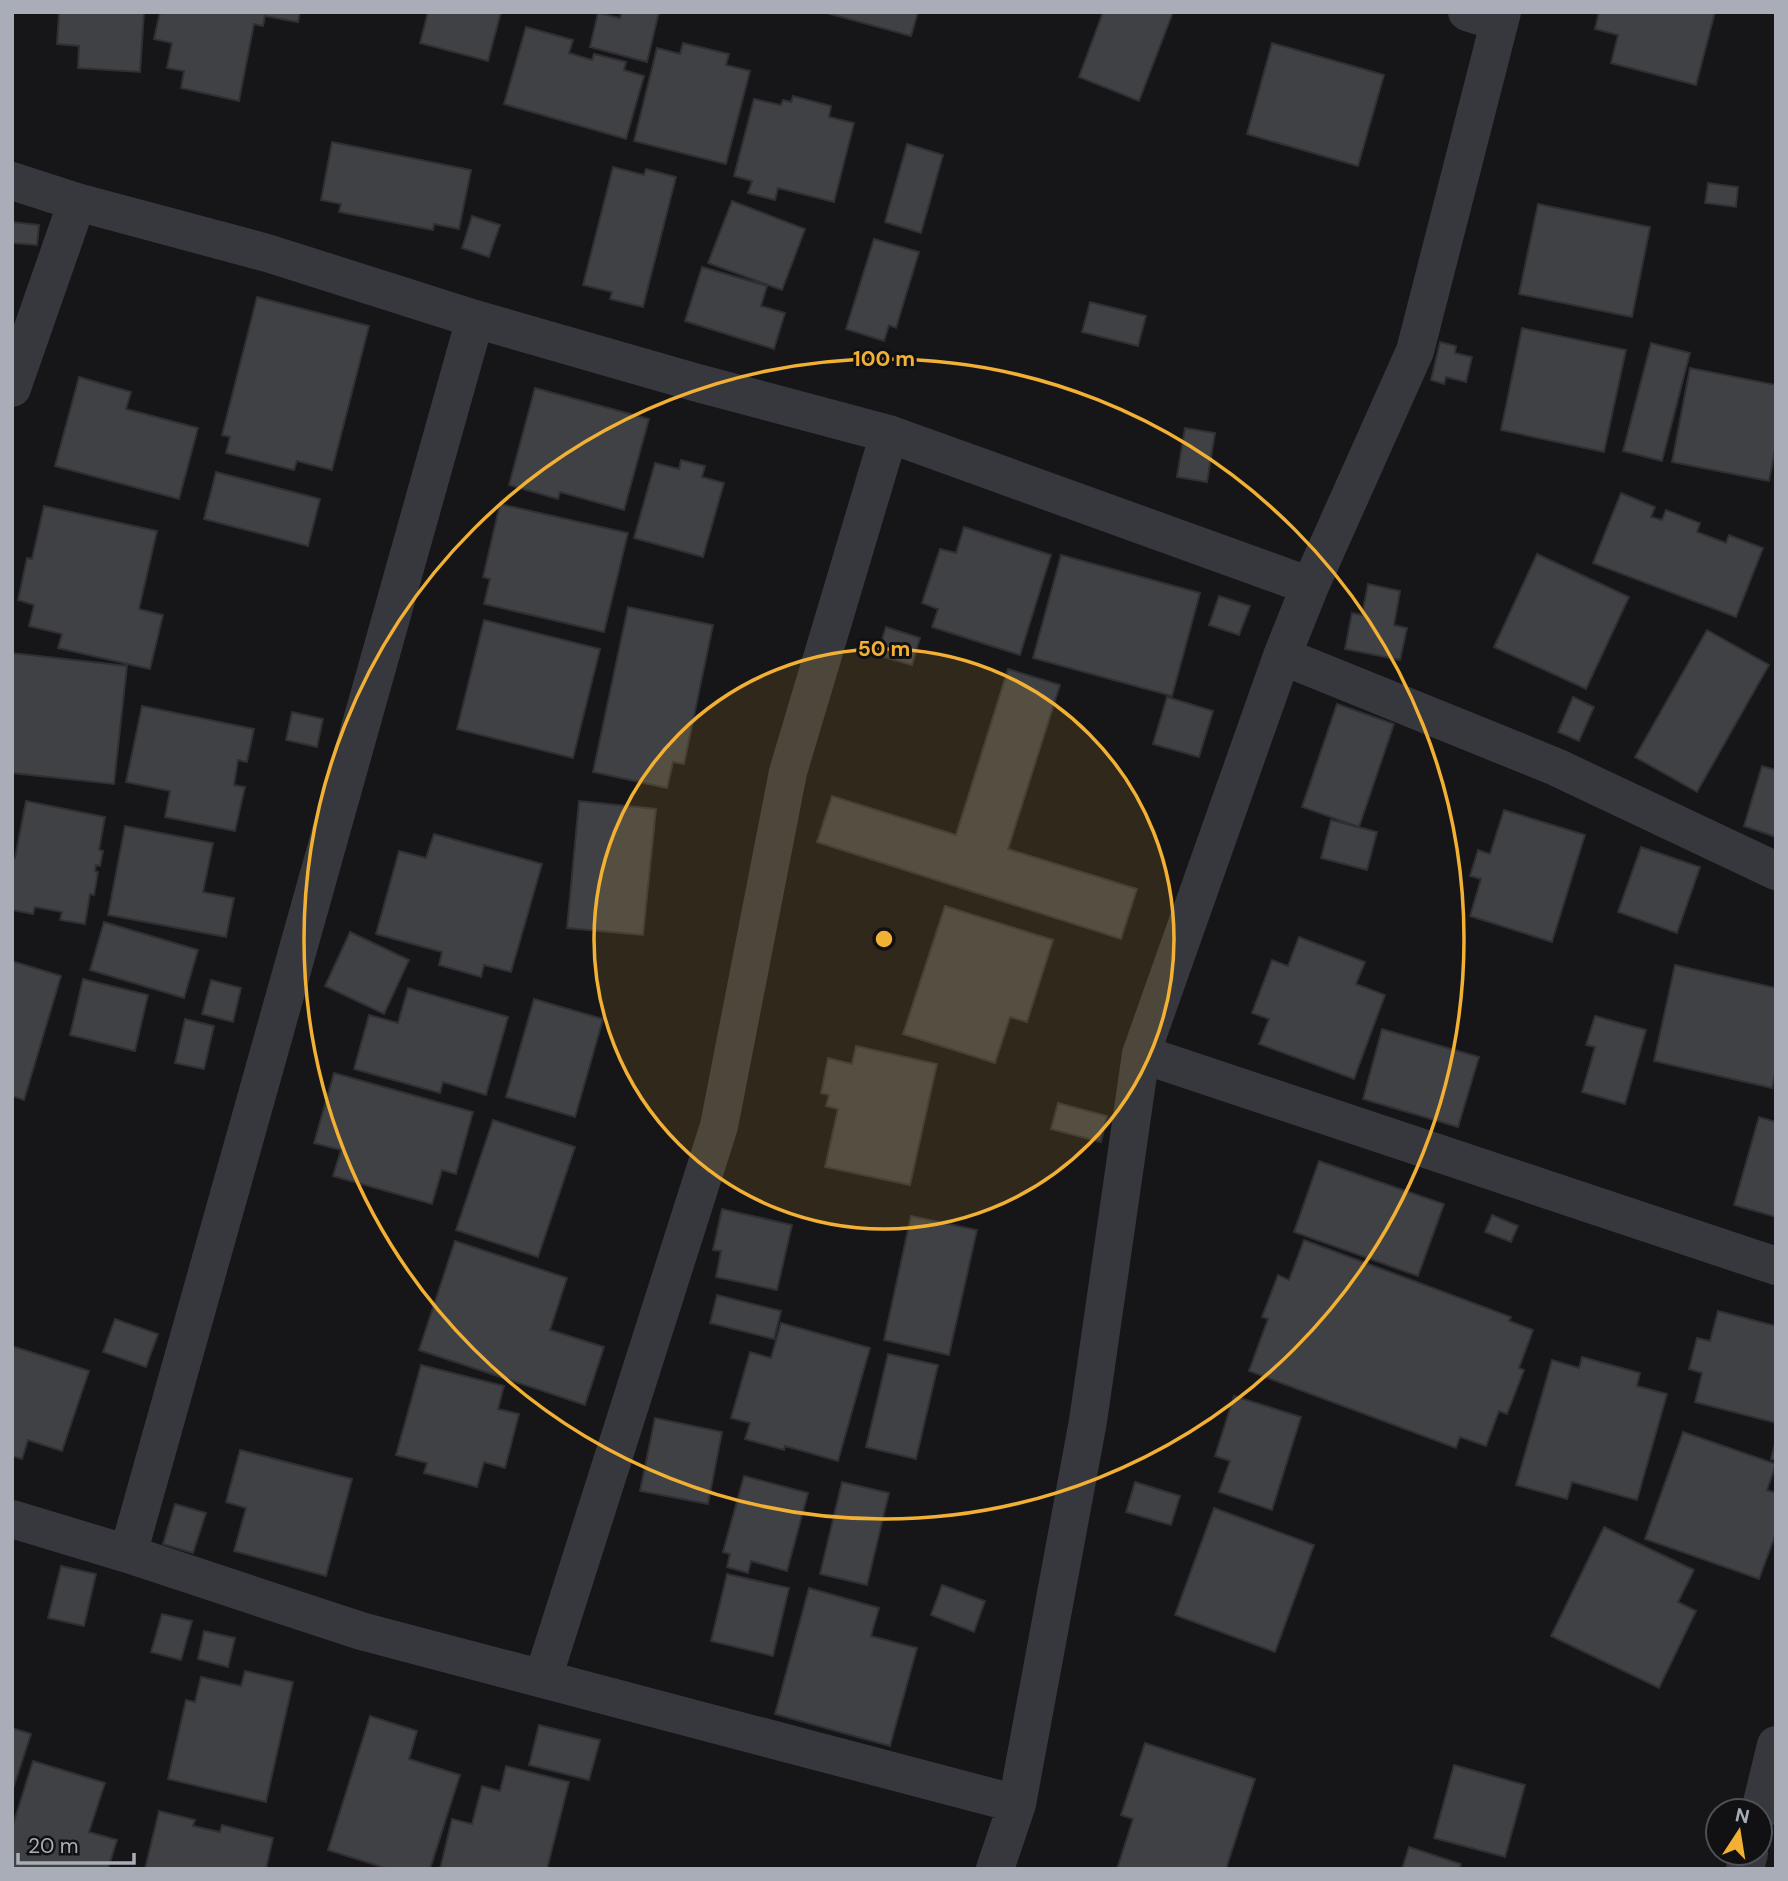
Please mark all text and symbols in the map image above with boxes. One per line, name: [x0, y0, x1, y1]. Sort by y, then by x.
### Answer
text: 100 m: [853, 345, 915, 373]
text: 50 m: [858, 635, 910, 663]
centre of rings: [872, 927, 896, 951]
north arrow: [1704, 1797, 1774, 1867]
text: N: [1733, 1802, 1752, 1830]
scale bar: [18, 1822, 133, 1866]
text: 20 m: [28, 1832, 79, 1860]

